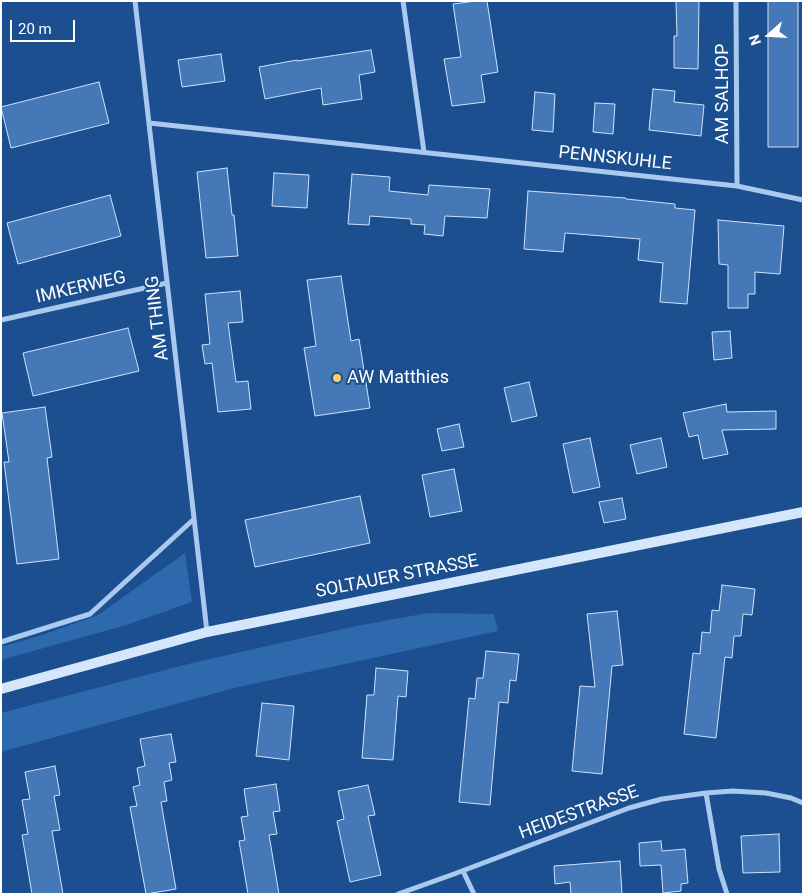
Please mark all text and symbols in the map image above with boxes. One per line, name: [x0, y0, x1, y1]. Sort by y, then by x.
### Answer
scale bar: [12, 10, 78, 42]
north arrow: [744, 10, 794, 60]
text: 20 m: [18, 20, 52, 38]
text: N: [746, 33, 764, 47]
street label: AM SALHOP: [712, 44, 734, 144]
street label: PENNSKUHLE: [557, 142, 673, 176]
street label: IMKERWEG: [34, 267, 128, 309]
street label: AM THING: [142, 274, 174, 362]
place label: AW Matthies: [347, 367, 449, 389]
marker: AW Matthies: [331, 372, 343, 384]
street label: SOLTAUER STRASSE: [314, 551, 480, 603]
street label: HEIDESTRASSE: [516, 781, 642, 845]

